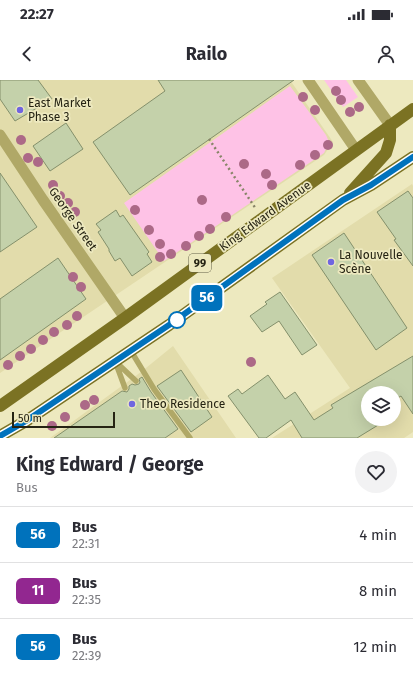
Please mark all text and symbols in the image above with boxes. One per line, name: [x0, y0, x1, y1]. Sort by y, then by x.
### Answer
text: 22:27: [20, 5, 54, 23]
icon: back: [16, 43, 38, 65]
text: Railo: [186, 43, 227, 65]
icon: person: [375, 43, 397, 65]
place label: East Market Phase 3: [28, 96, 92, 124]
marker: East Market Phase 3: [15, 105, 25, 115]
street label: King Edward Avenue: [217, 178, 313, 254]
street label: George Street: [46, 185, 100, 254]
place label: La Nouvelle Scène: [339, 248, 403, 276]
road number: 99: [189, 254, 211, 272]
marker: La Nouvelle Scène: [326, 257, 336, 267]
line badge: 56: [189, 285, 225, 311]
text: 56: [199, 289, 215, 306]
unlabelled marker: [168, 311, 186, 329]
map controls: [361, 386, 401, 426]
button: layers: [361, 386, 401, 426]
place label: Theo Residence: [140, 397, 225, 411]
marker: Theo Residence: [127, 399, 137, 409]
scale bar: [12, 410, 115, 429]
text: 50 m: [18, 412, 42, 425]
button: heart: [355, 451, 397, 493]
text: King Edward / George: [16, 453, 204, 476]
text: Bus: [16, 480, 38, 495]
text: Bus: [72, 518, 97, 536]
text: 56: [30, 526, 46, 543]
text: 4 min: [359, 526, 397, 544]
text: 22:31: [72, 536, 100, 551]
text: Bus: [72, 574, 97, 592]
text: 11: [32, 582, 44, 599]
text: 8 min: [359, 582, 397, 600]
text: 22:35: [72, 592, 101, 607]
text: Bus: [72, 630, 97, 648]
text: 56: [30, 638, 46, 655]
text: 12 min: [353, 638, 397, 656]
text: 22:39: [72, 648, 101, 663]

